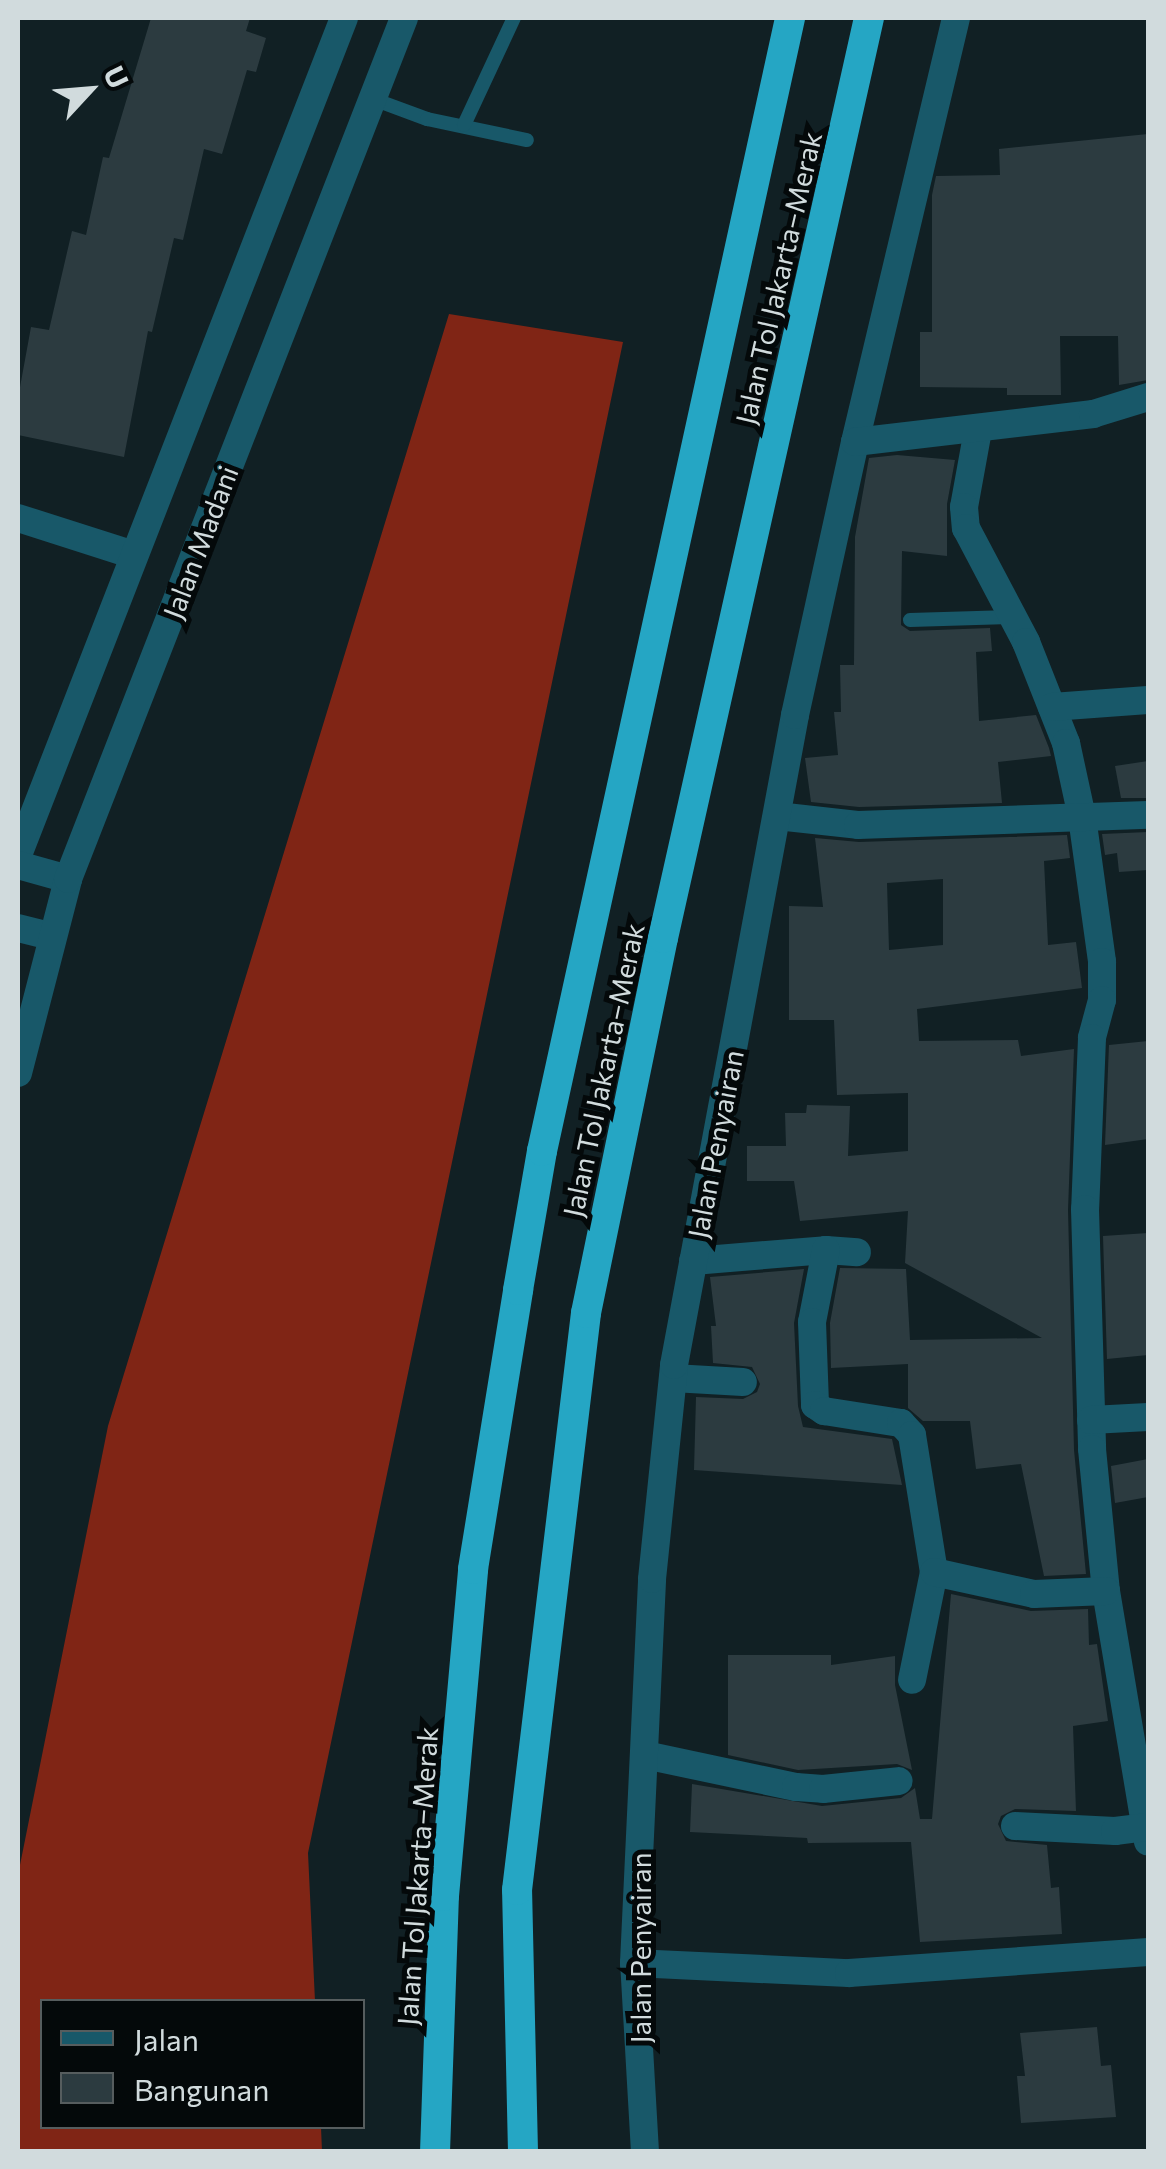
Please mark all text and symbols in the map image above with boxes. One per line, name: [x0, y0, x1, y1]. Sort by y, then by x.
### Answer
north arrow: [40, 40, 140, 140]
text: U: [97, 60, 137, 93]
street label: Jalan Tol Jakarta–Merak: [728, 128, 828, 428]
street label: Jalan Madani: [155, 461, 245, 623]
street label: Jalan Tol Jakarta–Merak: [555, 920, 651, 1220]
street label: Jalan Penyairan: [680, 1047, 750, 1241]
street label: Jalan Tol Jakarta–Merak: [390, 1725, 444, 2027]
street label: Jalan Penyairan: [623, 1852, 657, 2044]
legend: [40, 1999, 365, 2129]
text: Jalan: [134, 2020, 199, 2057]
text: Bangunan: [134, 2070, 269, 2107]

